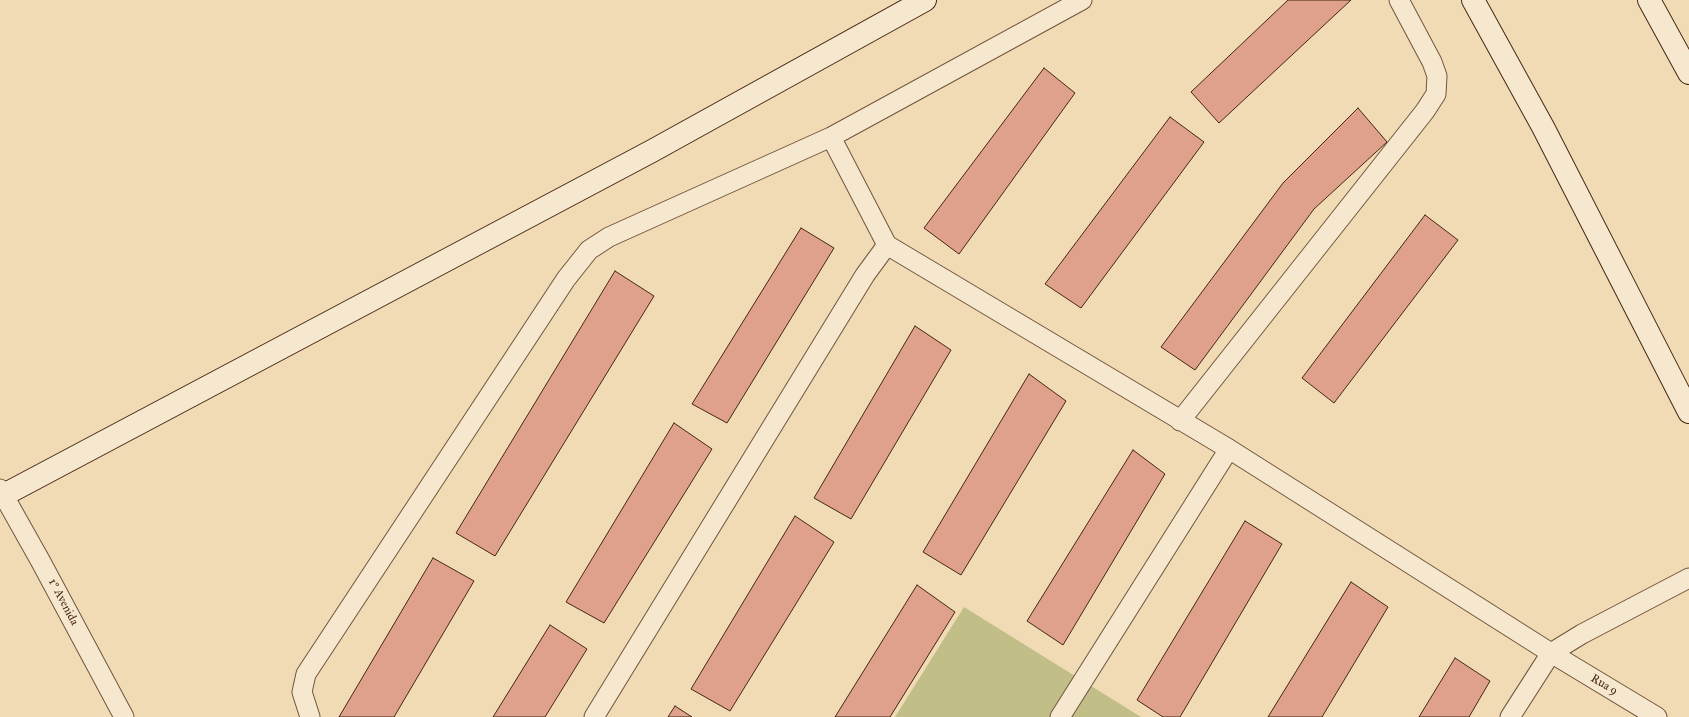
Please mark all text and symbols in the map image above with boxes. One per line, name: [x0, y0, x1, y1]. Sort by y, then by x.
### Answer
street label: 1º Avenida: [45, 576, 81, 628]
street label: Rua 9: [1588, 671, 1620, 699]

